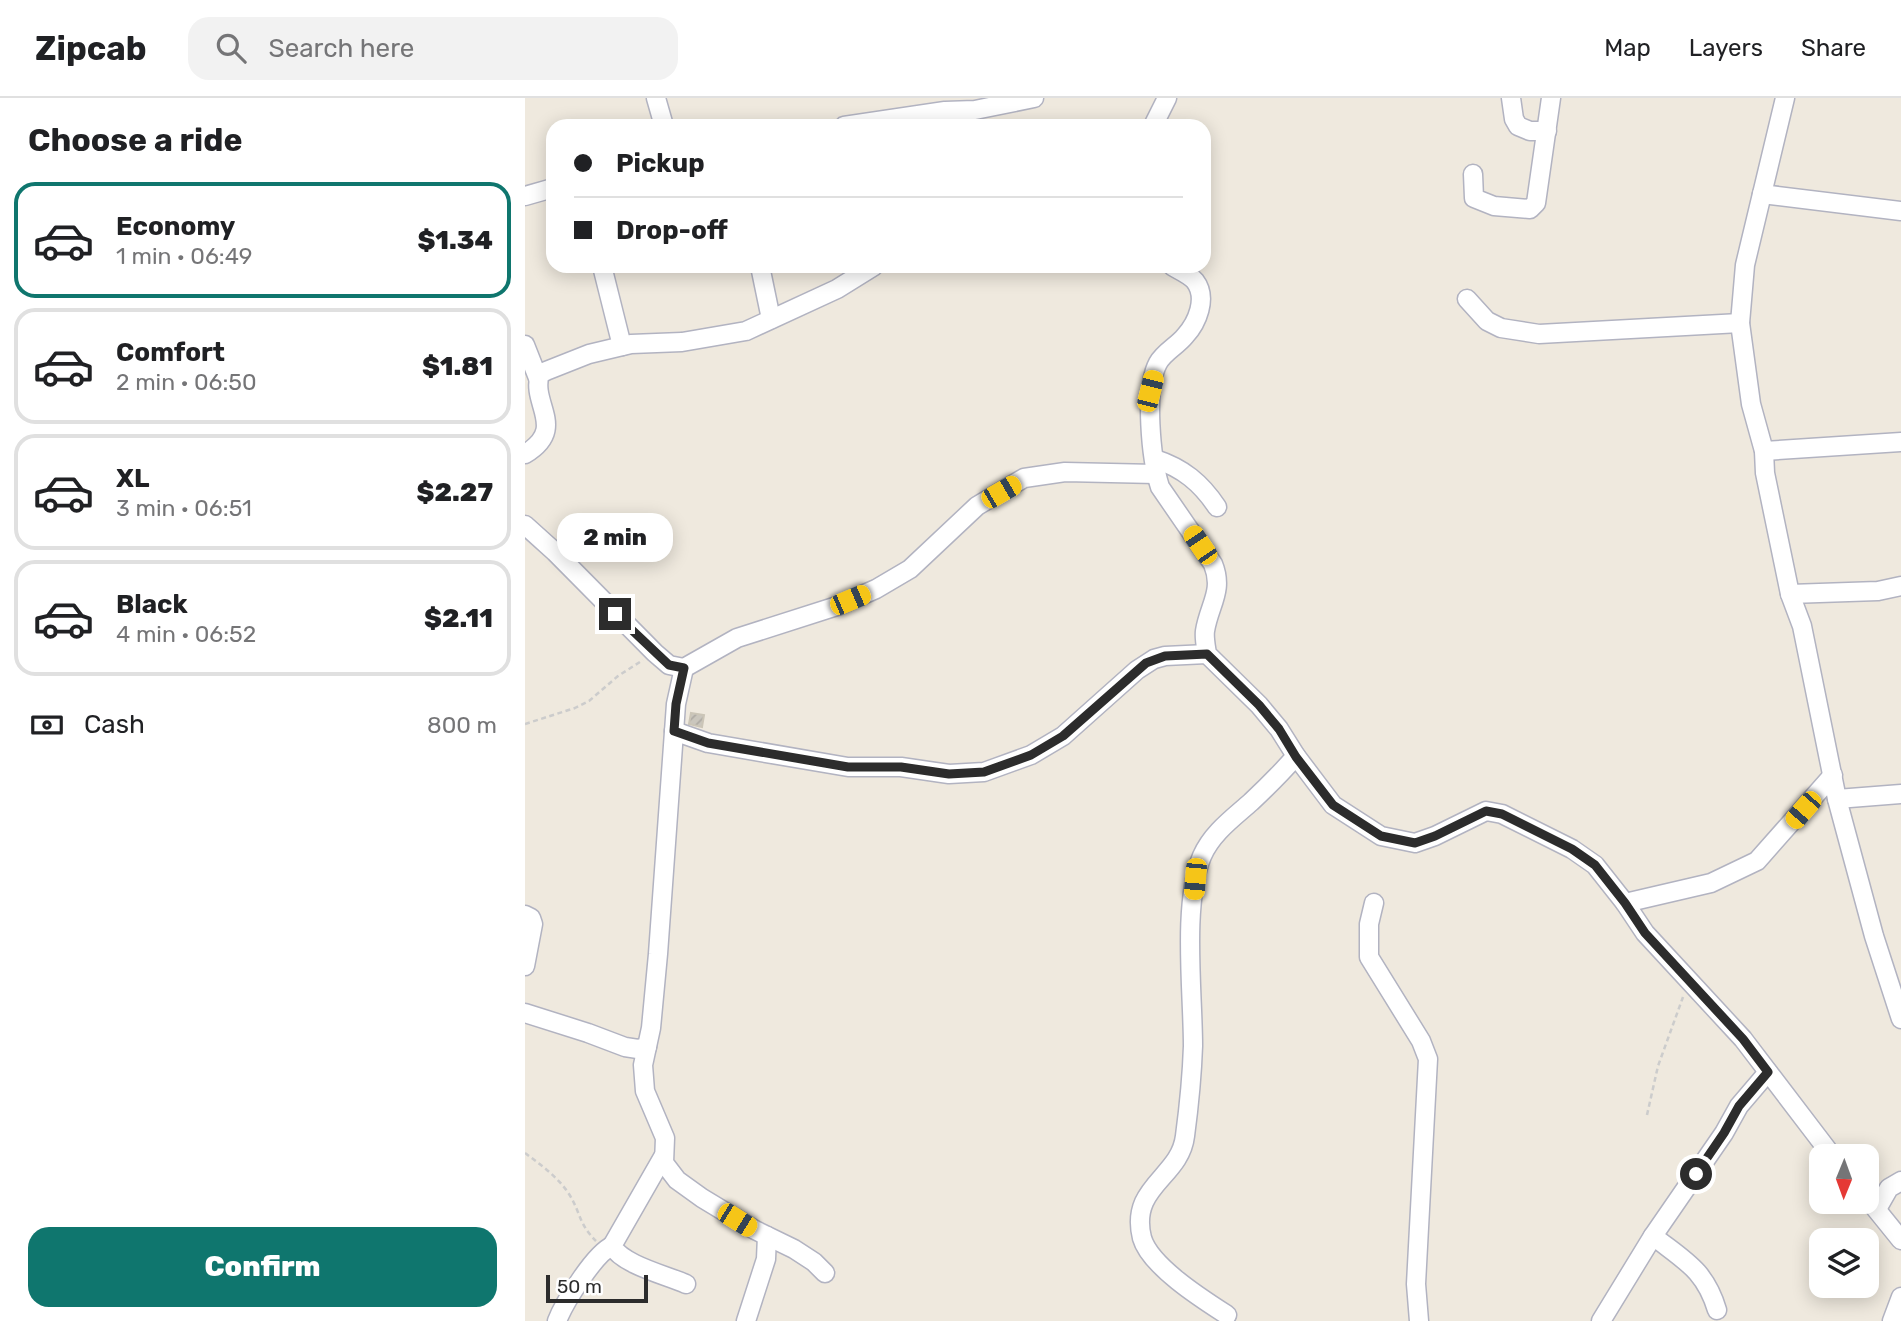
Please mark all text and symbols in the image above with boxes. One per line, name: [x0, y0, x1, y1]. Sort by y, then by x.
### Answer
search box: [188, 17, 678, 80]
text: Zipcab: [35, 29, 146, 68]
icon: search: [212, 29, 250, 67]
text: Search here: [268, 33, 414, 64]
text: Map: [1604, 34, 1651, 62]
text: Layers: [1689, 34, 1763, 62]
text: Share: [1801, 34, 1866, 62]
text: Choose a ride: [28, 121, 242, 159]
text: Pickup: [616, 148, 705, 179]
icon: car: [32, 209, 95, 272]
text: Economy: [116, 211, 235, 242]
text: Drop-off: [616, 215, 728, 246]
text: $1.34: [417, 225, 493, 256]
text: 1 min · 06:49: [116, 242, 252, 270]
icon: car: [32, 335, 95, 398]
text: Comfort: [116, 337, 225, 368]
text: $1.81: [422, 351, 493, 382]
text: 2 min · 06:50: [116, 368, 257, 396]
car: [1135, 368, 1166, 414]
icon: car: [32, 461, 95, 524]
text: XL: [116, 463, 149, 494]
car: [978, 472, 1025, 512]
text: $2.27: [417, 477, 493, 508]
text: 3 min · 06:51: [116, 494, 252, 522]
callout: 2 min: [557, 512, 673, 561]
car: [1180, 522, 1221, 568]
text: 2 min: [583, 523, 647, 551]
car: [827, 582, 874, 618]
icon: car: [32, 587, 95, 650]
text: Black: [116, 589, 188, 620]
route end: [599, 598, 631, 630]
text: $2.11: [424, 603, 493, 634]
text: 4 min · 06:52: [116, 620, 256, 648]
icon: cash: [28, 706, 66, 744]
text: Cash: [84, 709, 145, 740]
text: 800 m: [427, 711, 497, 739]
car: [1782, 787, 1825, 833]
car: [1183, 857, 1208, 901]
north arrow: [1809, 1144, 1879, 1214]
map controls: [1809, 1144, 1879, 1298]
route start: [1680, 1158, 1712, 1190]
car: [714, 1200, 761, 1240]
button: Confirm: [28, 1227, 497, 1307]
button: layers: [1809, 1228, 1879, 1298]
scale bar: [546, 1272, 647, 1304]
text: 50 m: [557, 1275, 602, 1298]

